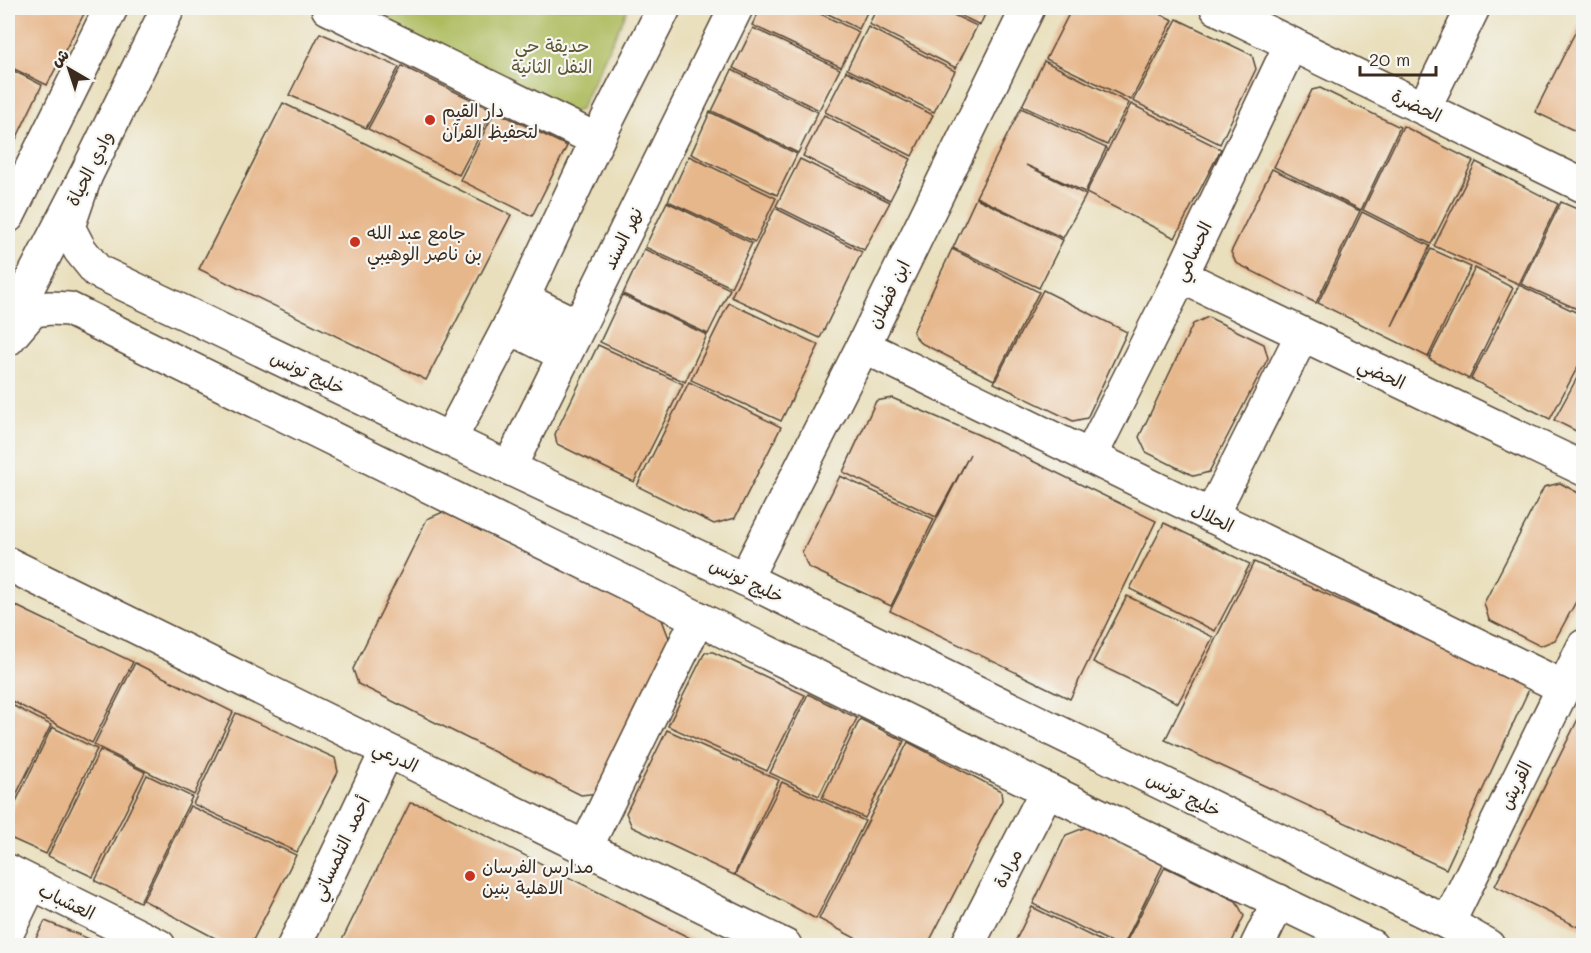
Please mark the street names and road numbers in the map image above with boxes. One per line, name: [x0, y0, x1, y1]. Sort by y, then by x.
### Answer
street label: الحضرة: [1388, 83, 1446, 127]
street label: وادي الحياة: [60, 126, 120, 211]
street label: نهر السند: [597, 203, 647, 273]
street label: الحسامي: [1167, 217, 1221, 287]
street label: ابن فضلان: [861, 256, 915, 332]
street label: خليج تونس: [266, 344, 349, 401]
street label: الحضي: [1352, 352, 1409, 399]
street label: الحلال: [1188, 496, 1238, 538]
street label: خليج تونس: [705, 552, 788, 609]
street label: الدرعي: [367, 735, 423, 782]
street label: القريش: [1493, 757, 1537, 813]
street label: خليج تونس: [1142, 766, 1225, 823]
street label: أحمد التلمساني: [305, 791, 380, 907]
street label: مرادة: [987, 844, 1027, 892]
street label: العشباب: [35, 877, 99, 925]

